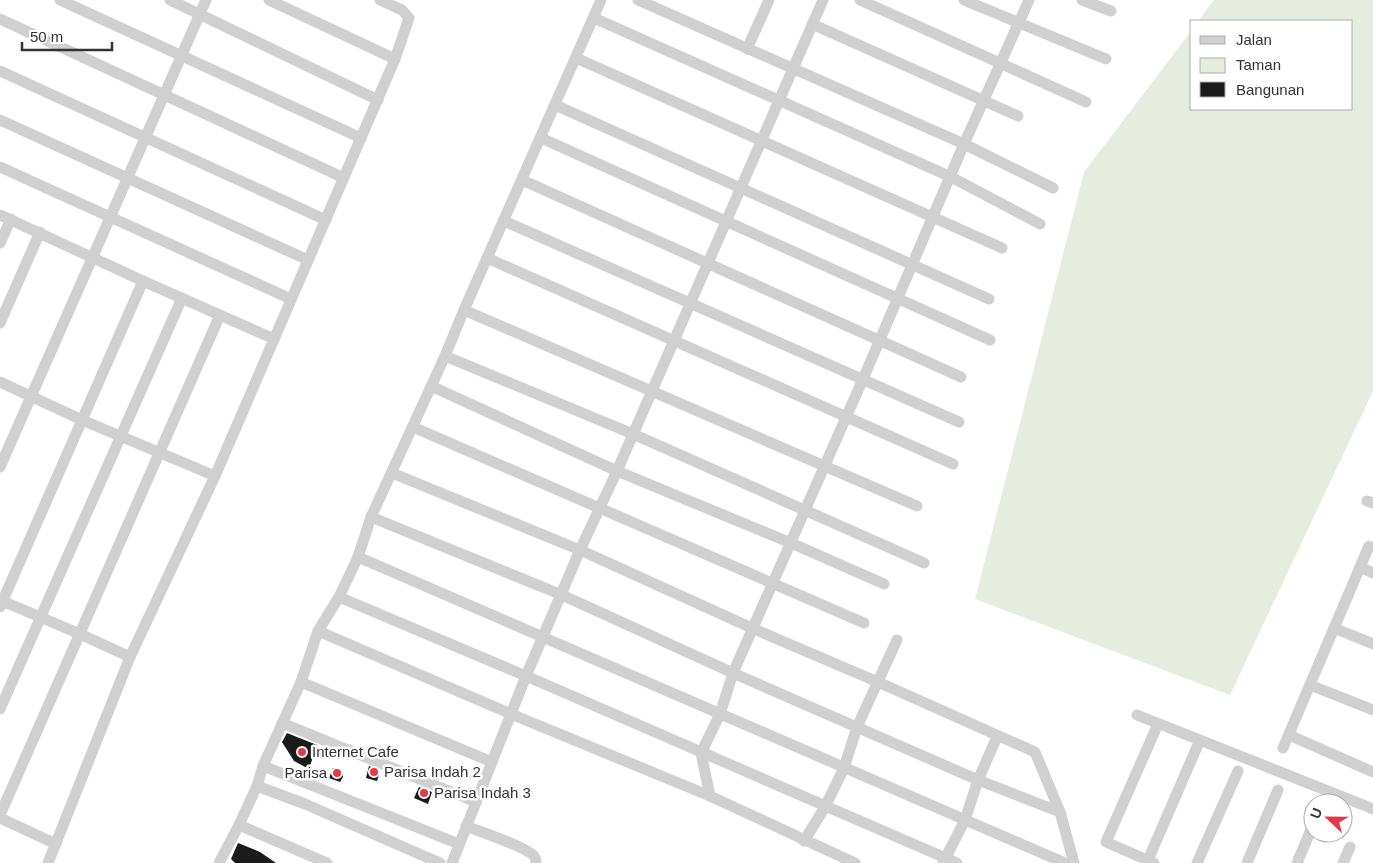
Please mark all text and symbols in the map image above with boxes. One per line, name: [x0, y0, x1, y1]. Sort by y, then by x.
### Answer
scale bar: [22, 20, 112, 52]
legend: [1190, 20, 1353, 110]
text: 50 m: [30, 28, 63, 45]
text: Jalan: [1236, 31, 1272, 48]
text: Taman: [1236, 56, 1281, 73]
text: Bangunan: [1236, 81, 1304, 98]
place label: Internet Cafe: [312, 743, 399, 760]
marker: Internet Cafe: [296, 746, 308, 758]
place label: Parisa Indah 2: [384, 763, 481, 780]
place label: Parisa: [284, 764, 328, 781]
marker: Parisa Indah 2: [368, 766, 380, 778]
marker: Parisa: [331, 767, 343, 779]
place label: Parisa Indah 3: [434, 784, 531, 801]
marker: Parisa Indah 3: [418, 787, 430, 799]
north arrow: [1303, 793, 1353, 843]
text: U: [1307, 805, 1325, 821]

